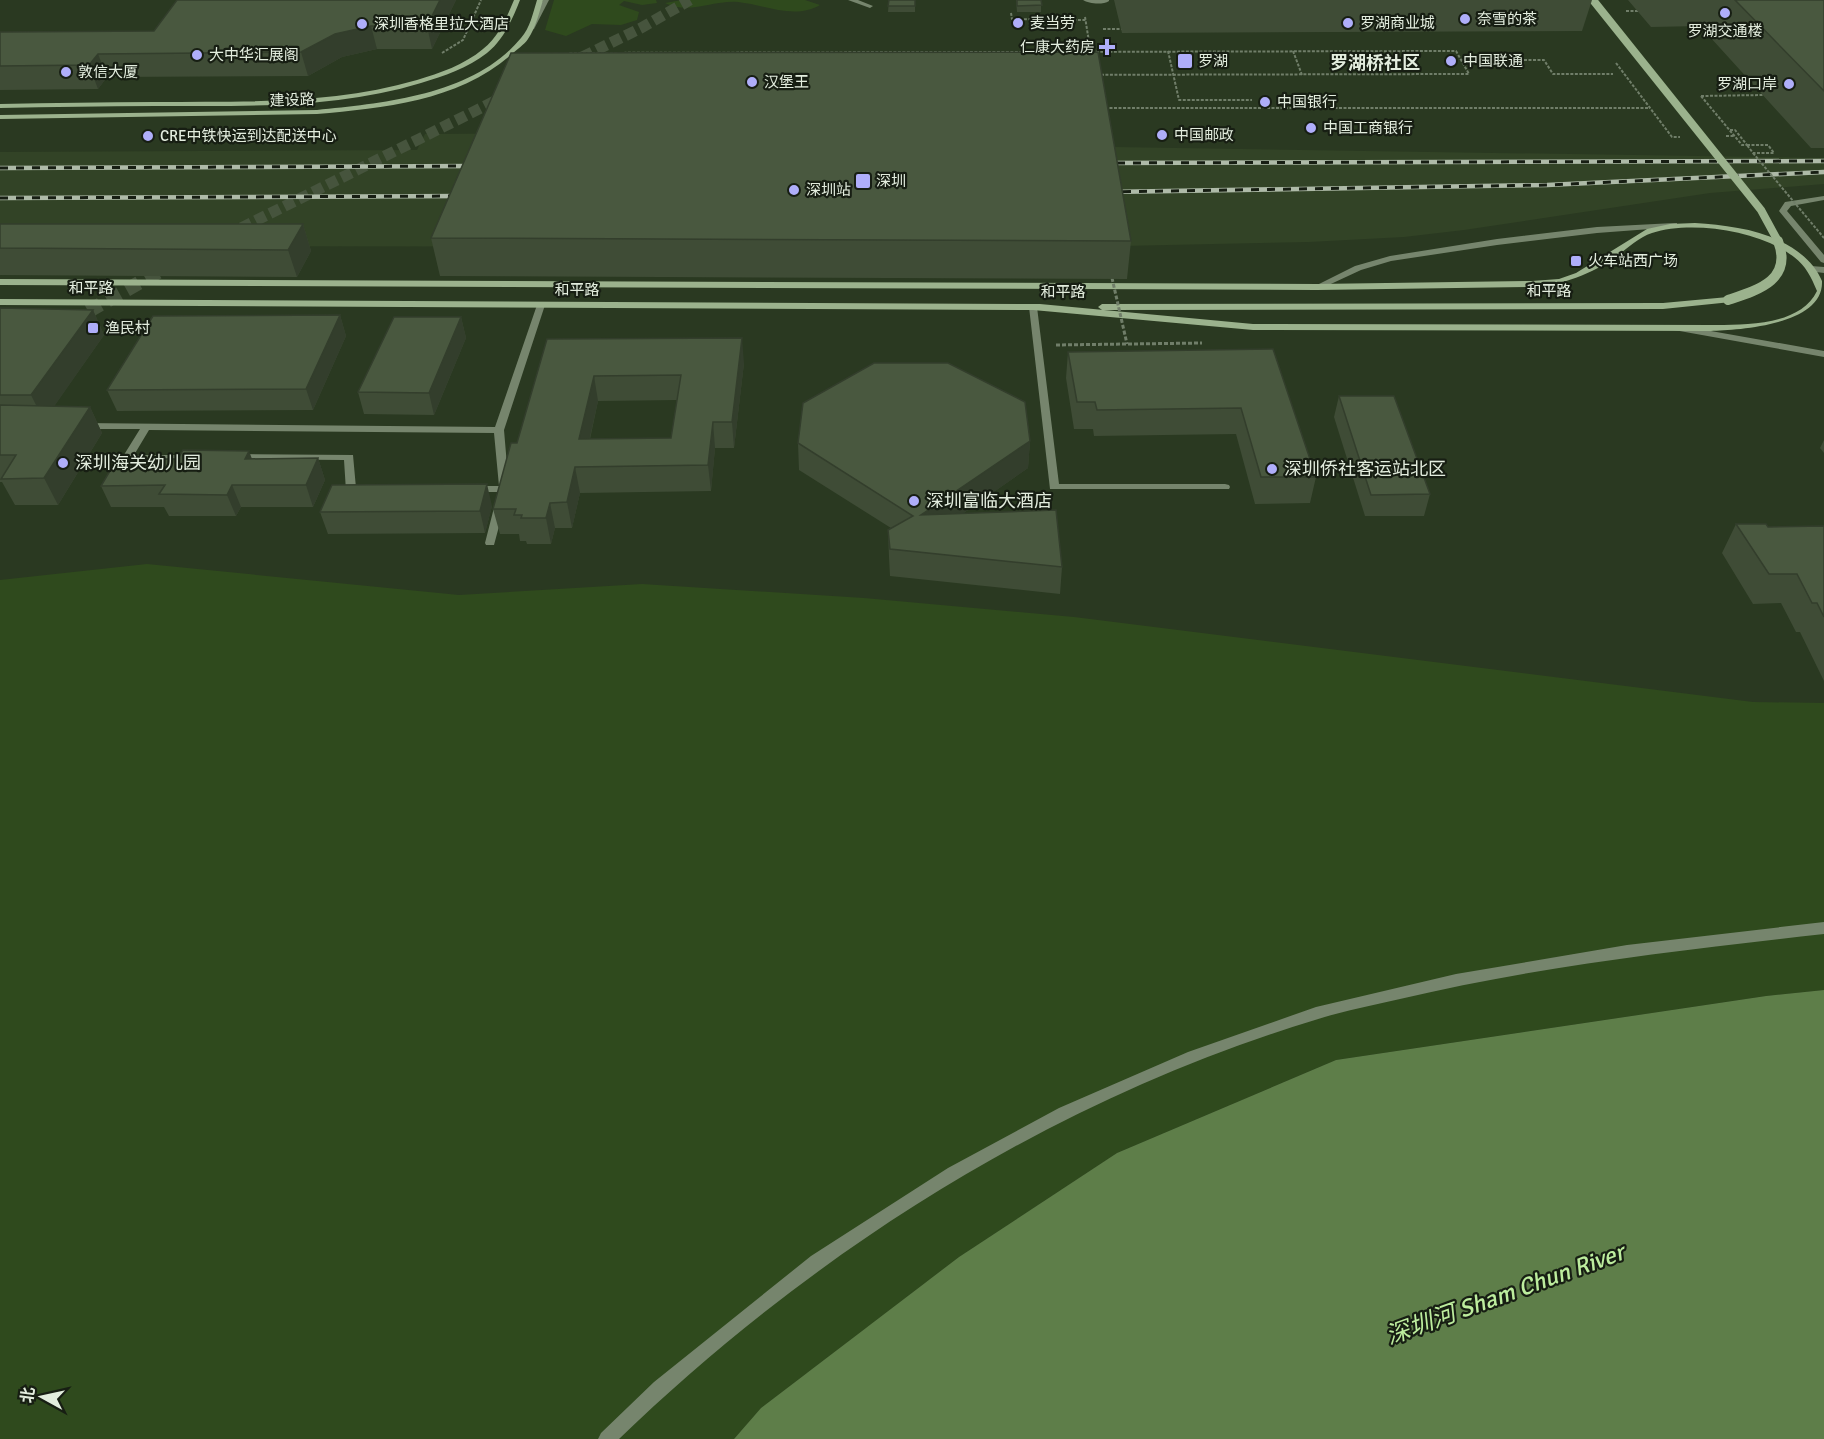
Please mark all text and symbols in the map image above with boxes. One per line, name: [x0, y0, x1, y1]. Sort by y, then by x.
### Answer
marker: 罗湖交通楼: [1718, 6, 1732, 20]
place label: 奈雪的茶: [1477, 10, 1537, 28]
marker: 奈雪的茶: [1458, 12, 1472, 26]
place label: 麦当劳: [1030, 14, 1075, 32]
place label: 罗湖商业城: [1360, 14, 1435, 32]
place label: 深圳香格里拉大酒店: [374, 15, 509, 33]
marker: 麦当劳: [1011, 16, 1025, 30]
marker: 罗湖商业城: [1341, 16, 1355, 30]
marker: 深圳香格里拉大酒店: [355, 17, 369, 31]
place label: 罗湖交通楼: [1687, 22, 1763, 40]
place label: 仁康大药房: [1020, 38, 1095, 56]
marker: 仁康大药房: [1100, 40, 1114, 54]
place label: 大中华汇展阁: [209, 46, 299, 64]
marker: 大中华汇展阁: [190, 48, 204, 62]
marker: 罗湖: [1176, 52, 1194, 70]
place label: 罗湖: [1198, 52, 1228, 70]
district label: 罗湖桥社区: [1330, 52, 1420, 74]
place label: 中国联通: [1463, 52, 1523, 70]
marker: 中国联通: [1444, 54, 1458, 68]
place label: 敦信大厦: [78, 63, 138, 81]
marker: 敦信大厦: [59, 65, 73, 79]
place label: 汉堡王: [764, 73, 809, 91]
marker: 汉堡王: [745, 75, 759, 89]
place label: 罗湖口岸: [1717, 75, 1777, 93]
marker: 罗湖口岸: [1782, 77, 1796, 91]
street label: 建设路: [269, 90, 315, 110]
place label: 中国银行: [1277, 93, 1337, 111]
marker: 中国银行: [1258, 95, 1272, 109]
place label: 中国工商银行: [1323, 119, 1413, 137]
marker: 中国工商银行: [1304, 121, 1318, 135]
place label: 中国邮政: [1174, 126, 1234, 144]
place label: CRE中铁快运到达配送中心: [160, 127, 337, 145]
marker: 中国邮政: [1155, 128, 1169, 142]
marker: CRE中铁快运到达配送中心: [141, 129, 155, 143]
marker: 深圳: [854, 172, 872, 190]
place label: 深圳: [876, 172, 906, 190]
place label: 深圳站: [806, 181, 851, 199]
marker: 深圳站: [787, 183, 801, 197]
place label: 火车站西广场: [1588, 252, 1678, 270]
marker: 火车站西广场: [1569, 254, 1583, 268]
street label: 和平路: [68, 279, 114, 297]
street label: 和平路: [554, 281, 600, 299]
street label: 和平路: [1526, 282, 1572, 300]
street label: 和平路: [1040, 283, 1086, 301]
place label: 渔民村: [105, 319, 150, 337]
marker: 渔民村: [86, 321, 100, 335]
place label: 深圳海关幼儿园: [75, 452, 201, 474]
marker: 深圳海关幼儿园: [56, 456, 70, 470]
place label: 深圳侨社客运站北区: [1284, 458, 1446, 480]
marker: 深圳侨社客运站北区: [1265, 462, 1279, 476]
place label: 深圳富临大酒店: [926, 490, 1052, 512]
marker: 深圳富临大酒店: [907, 494, 921, 508]
water label: 深圳河 Sham Chun River: [1382, 1236, 1631, 1351]
north arrow: [12, 1367, 72, 1427]
text: 北: [17, 1386, 39, 1404]

